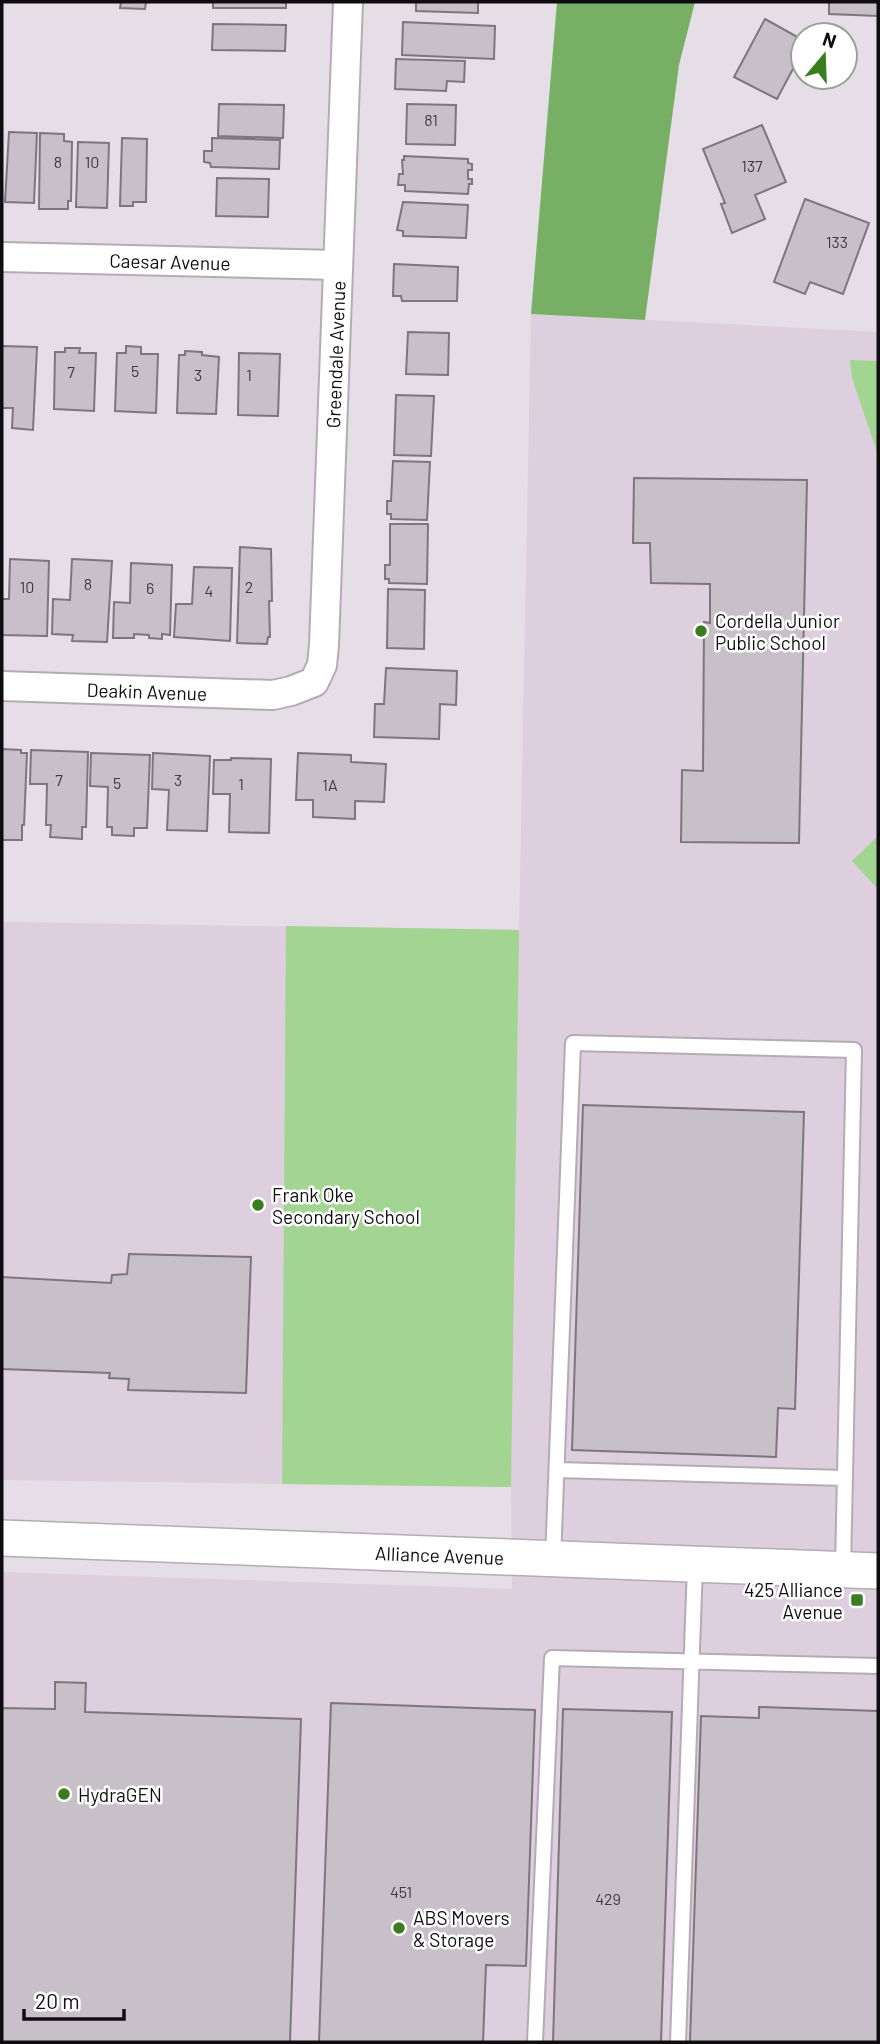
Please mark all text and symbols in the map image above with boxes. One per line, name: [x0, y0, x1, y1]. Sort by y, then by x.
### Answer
north arrow: [789, 21, 859, 91]
text: N: [820, 27, 839, 52]
house number: 81: [424, 110, 438, 129]
house number: 8: [54, 152, 62, 171]
house number: 10: [85, 152, 99, 171]
house number: 137: [741, 156, 763, 175]
house number: 133: [826, 232, 848, 251]
street label: Caesar Avenue: [109, 248, 231, 274]
street label: Greendale Avenue: [321, 280, 349, 429]
house number: 5: [131, 361, 139, 380]
house number: 7: [67, 362, 75, 381]
house number: 3: [194, 365, 202, 384]
house number: 1: [246, 365, 252, 384]
house number: 8: [84, 574, 92, 593]
house number: 10: [20, 577, 34, 596]
house number: 2: [245, 577, 253, 596]
house number: 6: [146, 578, 154, 597]
house number: 4: [205, 581, 213, 600]
place label: Cordella Junior Public School: [715, 609, 840, 654]
marker: Cordella Junior Public School: [693, 623, 709, 639]
street label: Deakin Avenue: [86, 677, 207, 704]
house number: 7: [55, 770, 63, 789]
house number: 3: [174, 770, 182, 789]
house number: 5: [113, 773, 121, 792]
house number: 1: [238, 774, 244, 793]
house number: 1A: [322, 775, 338, 794]
place label: Frank Oke Secondary School: [272, 1183, 420, 1228]
marker: Frank Oke Secondary School: [250, 1197, 266, 1213]
street label: Alliance Avenue: [375, 1541, 505, 1568]
place label: 425 Alliance Avenue: [744, 1578, 843, 1623]
marker: 425 Alliance Avenue: [849, 1592, 865, 1608]
place label: HydraGEN: [78, 1783, 162, 1806]
marker: HydraGEN: [56, 1786, 72, 1802]
house number: 451: [390, 1882, 412, 1901]
house number: 429: [595, 1889, 621, 1908]
place label: ABS Movers & Storage: [413, 1906, 510, 1951]
marker: ABS Movers & Storage: [391, 1920, 407, 1936]
scale bar: [24, 1978, 124, 2022]
text: 20 m: [35, 1988, 80, 2013]

